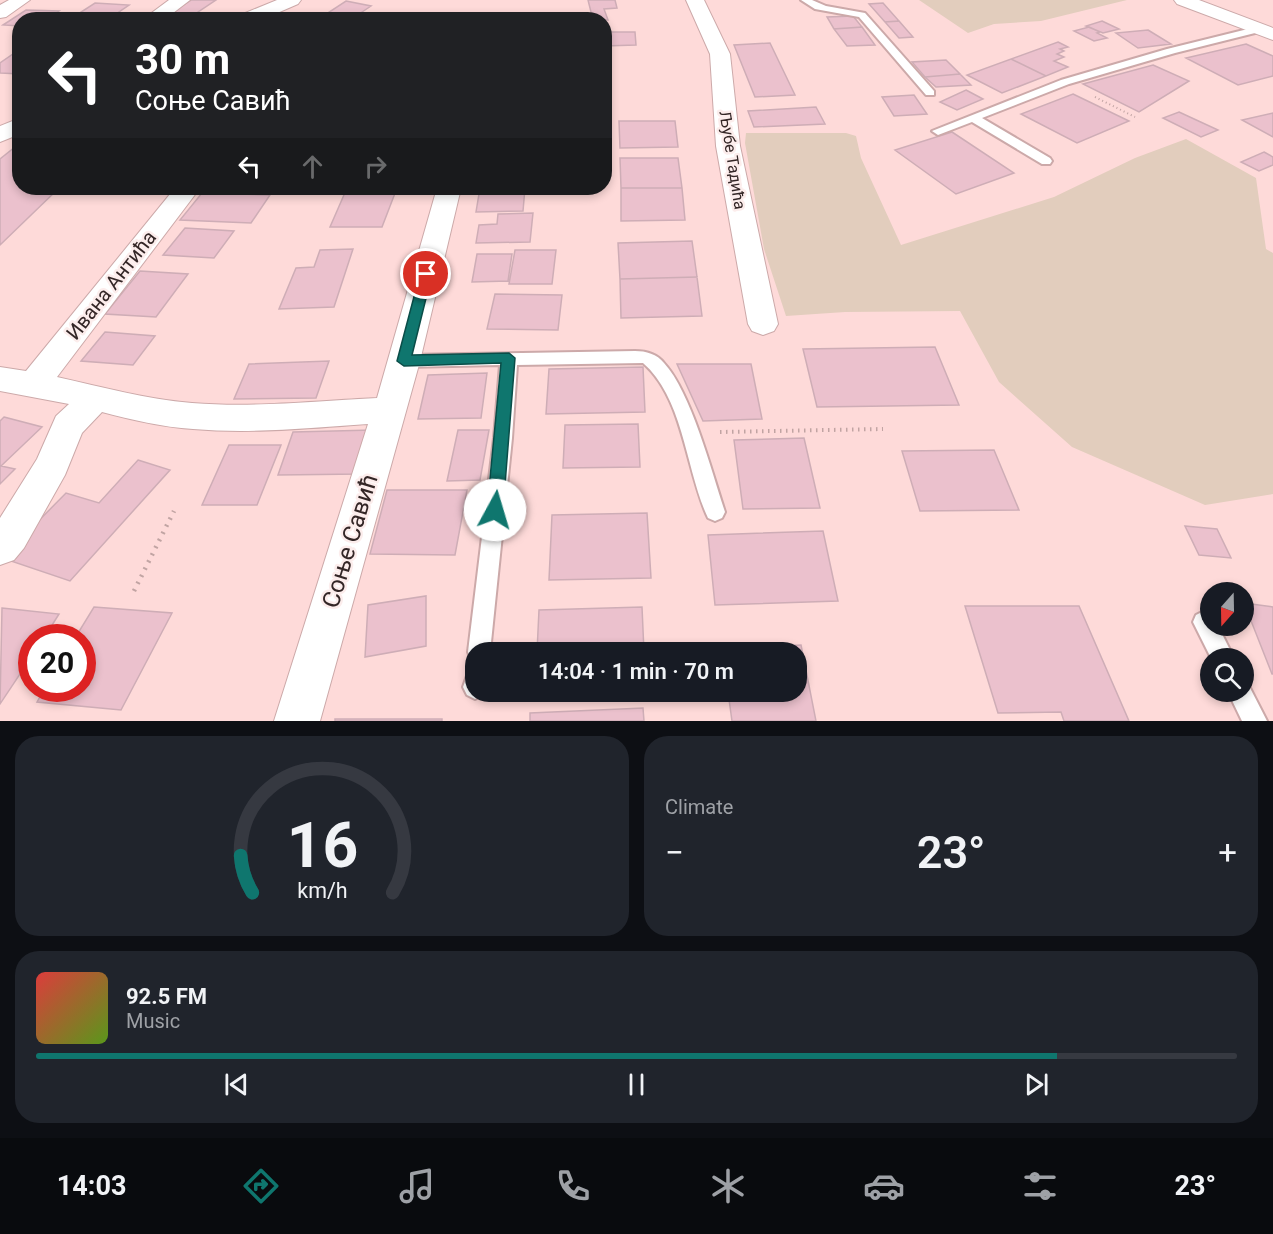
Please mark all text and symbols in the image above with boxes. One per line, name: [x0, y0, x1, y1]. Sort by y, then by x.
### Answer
text: 30 m: [135, 35, 230, 84]
icon: left: [36, 36, 114, 114]
text: Соње Савић: [135, 85, 291, 117]
street label: Љубе Тадића: [715, 109, 750, 211]
icon: left: [233, 150, 266, 183]
icon: ahead: [296, 150, 329, 183]
icon: right: [359, 150, 392, 183]
street label: Ивана Антића: [61, 226, 161, 344]
pin: [400, 248, 451, 299]
icon: arrive: [409, 257, 442, 290]
street label: Соње Савић: [316, 471, 384, 611]
position arrow: [463, 478, 527, 542]
north arrow: [1200, 582, 1254, 636]
map controls: [1200, 582, 1254, 702]
speed limit sign: 20: [18, 624, 96, 702]
button: search: [1200, 648, 1254, 702]
text: 14:04 · 1 min · 70 m: [538, 659, 734, 684]
text: Climate: [665, 795, 733, 819]
text: 16: [286, 809, 358, 882]
text: 23°: [917, 826, 985, 879]
text: −: [665, 833, 684, 872]
text: +: [1218, 833, 1237, 872]
text: km/h: [297, 878, 347, 903]
text: 92.5 FM: [126, 984, 207, 1009]
text: Music: [126, 1009, 180, 1033]
icon: previous: [220, 1068, 253, 1101]
icon: pause: [620, 1068, 653, 1101]
icon: next: [1020, 1068, 1053, 1101]
icon: directions: [240, 1165, 282, 1207]
icon: music: [396, 1165, 438, 1207]
icon: phone: [552, 1165, 594, 1207]
icon: climate: [707, 1165, 749, 1207]
icon: car: [863, 1165, 905, 1207]
icon: filters: [1019, 1165, 1061, 1207]
text: 14:03: [57, 1170, 126, 1202]
text: 23°: [1175, 1170, 1216, 1202]

